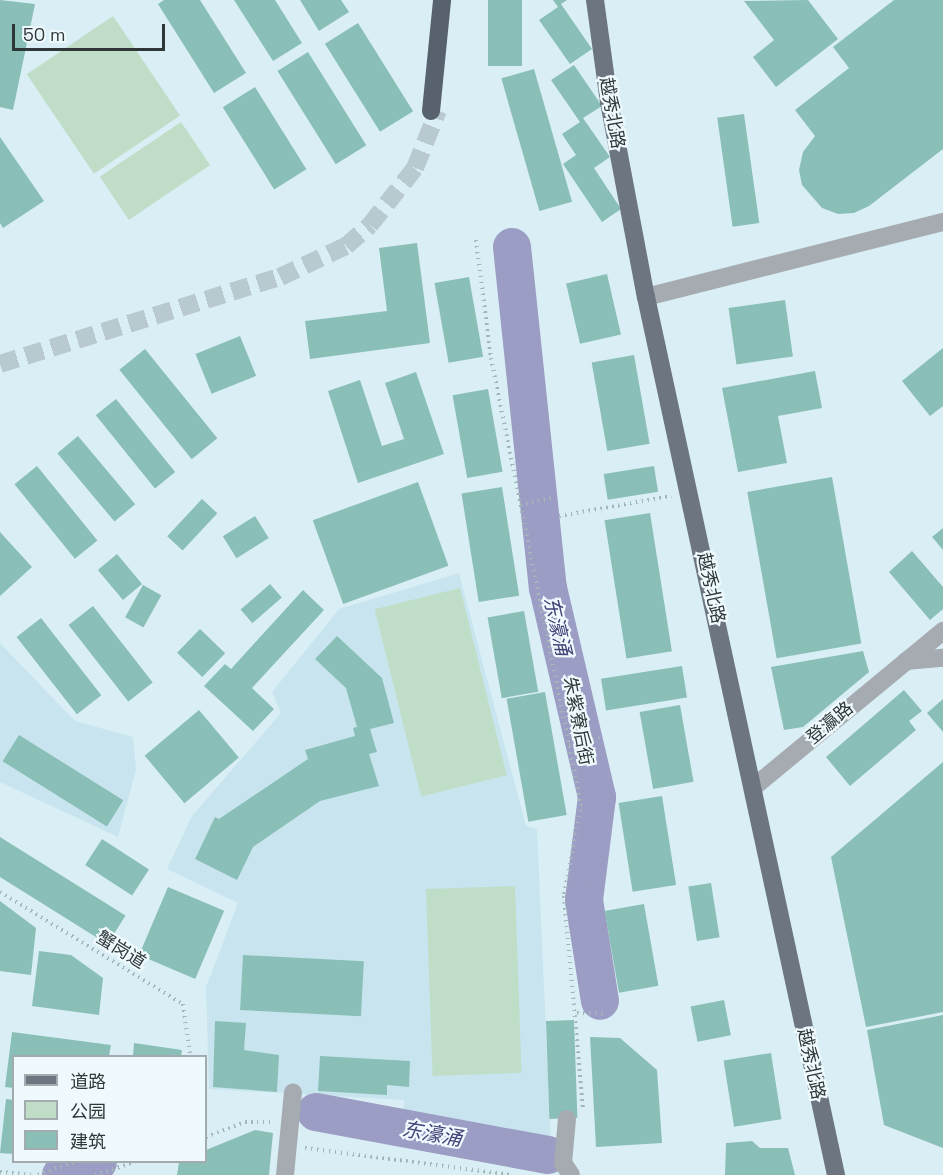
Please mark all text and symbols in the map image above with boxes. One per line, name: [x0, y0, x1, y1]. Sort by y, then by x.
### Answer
scale bar: [15, 12, 168, 50]
text: 50 m: [23, 23, 65, 46]
street label: 越秀北路: [595, 76, 629, 150]
street label: 越秀北路: [693, 551, 729, 625]
water label: 东濠涌: [539, 594, 575, 658]
street label: 朱紫寮后街: [559, 675, 597, 767]
street label: 登瀛路: [802, 697, 858, 749]
street label: 蟹岗道: [92, 927, 150, 973]
street label: 越秀北路: [793, 1027, 829, 1101]
legend: [12, 1055, 207, 1163]
text: 道路: [70, 1070, 106, 1093]
text: 公园: [70, 1100, 106, 1123]
water label: 东濠涌: [400, 1117, 464, 1151]
text: 建筑: [70, 1130, 106, 1153]

